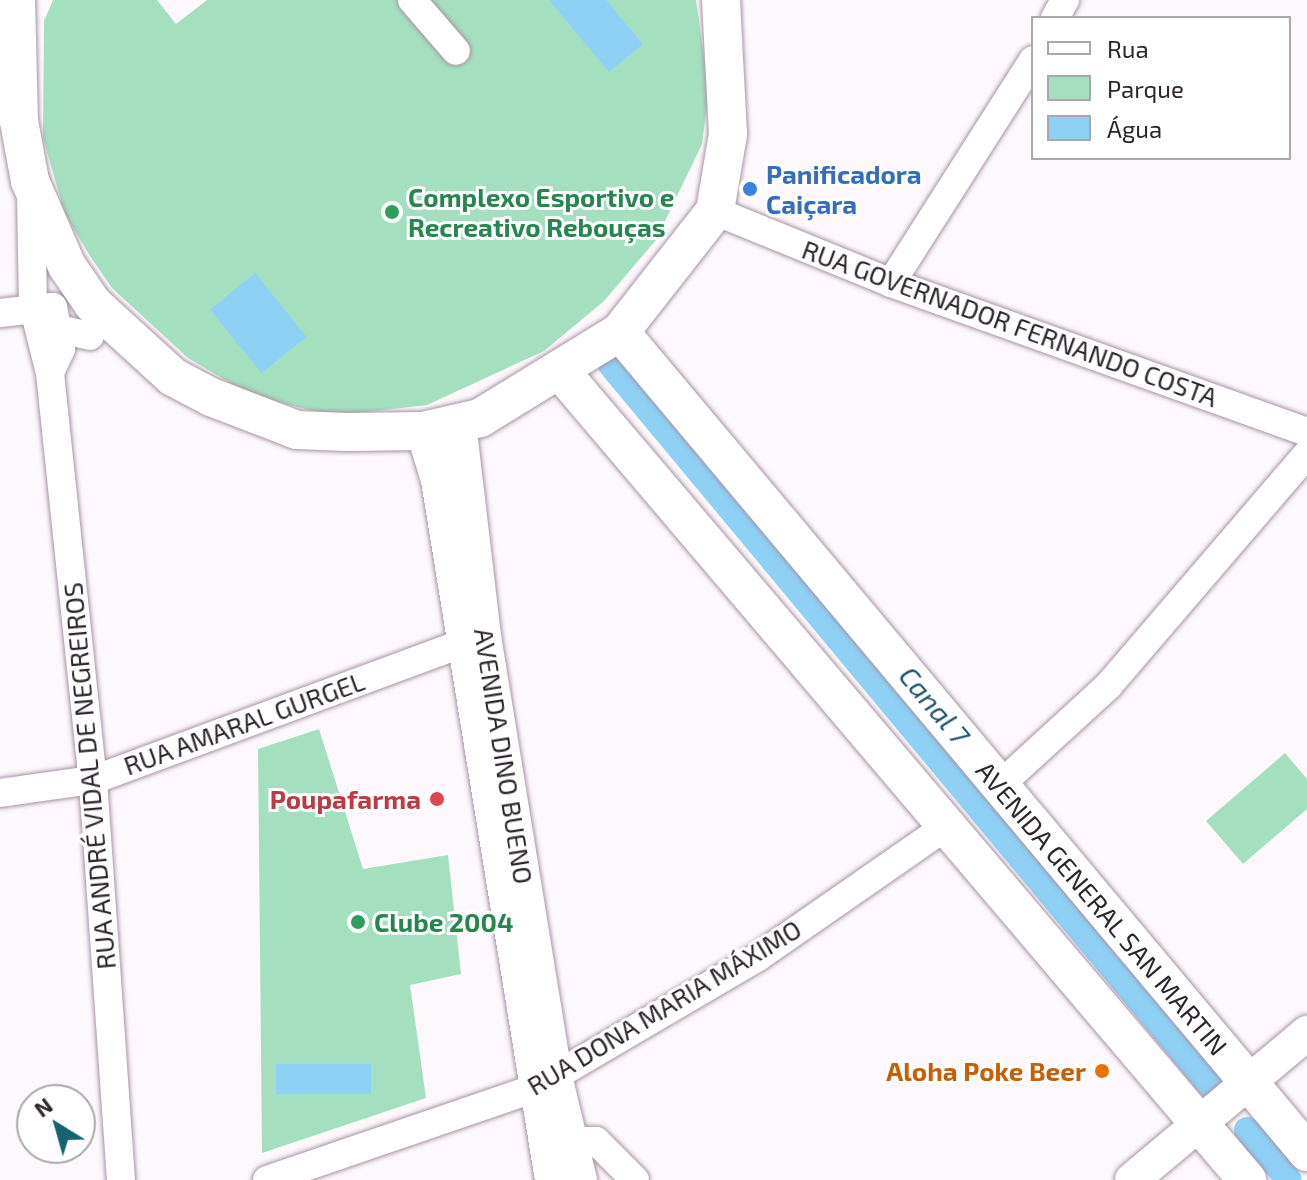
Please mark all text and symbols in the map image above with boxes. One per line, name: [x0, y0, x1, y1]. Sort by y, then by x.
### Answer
legend: [1031, 16, 1291, 160]
text: Rua: [1107, 34, 1149, 63]
text: Parque: [1107, 74, 1184, 103]
text: Água: [1107, 114, 1162, 143]
place label: Panificadora Caiçara: [766, 158, 922, 220]
marker: Panificadora Caiçara: [741, 180, 759, 198]
place label: Complexo Esportivo e Recreativo Rebouças: [408, 181, 674, 242]
marker: Complexo Esportivo e Recreativo Rebouças: [383, 203, 401, 221]
street label: RUA GOVERNADOR FERNANDO COSTA: [798, 233, 1222, 413]
street label: RUA ANDRÉ VIDAL DE NEGREIROS: [56, 580, 122, 972]
street label: AVENIDA DINO BUENO: [468, 626, 540, 886]
water label: Canal 7: [892, 659, 978, 751]
street label: RUA AMARAL GURGEL: [118, 665, 370, 781]
street label: AVENIDA GENERAL SAN MARTIN: [970, 754, 1234, 1062]
place label: Poupafarma: [270, 783, 421, 815]
marker: Poupafarma: [428, 790, 446, 808]
place label: Clube 2004: [374, 906, 513, 938]
street label: RUA DONA MARIA MÁXIMO: [521, 912, 807, 1102]
marker: Clube 2004: [349, 913, 367, 931]
place label: Aloha Poke Beer: [886, 1055, 1086, 1087]
marker: Aloha Poke Beer: [1093, 1062, 1111, 1080]
north arrow: [16, 1084, 96, 1164]
text: N: [29, 1091, 57, 1122]

